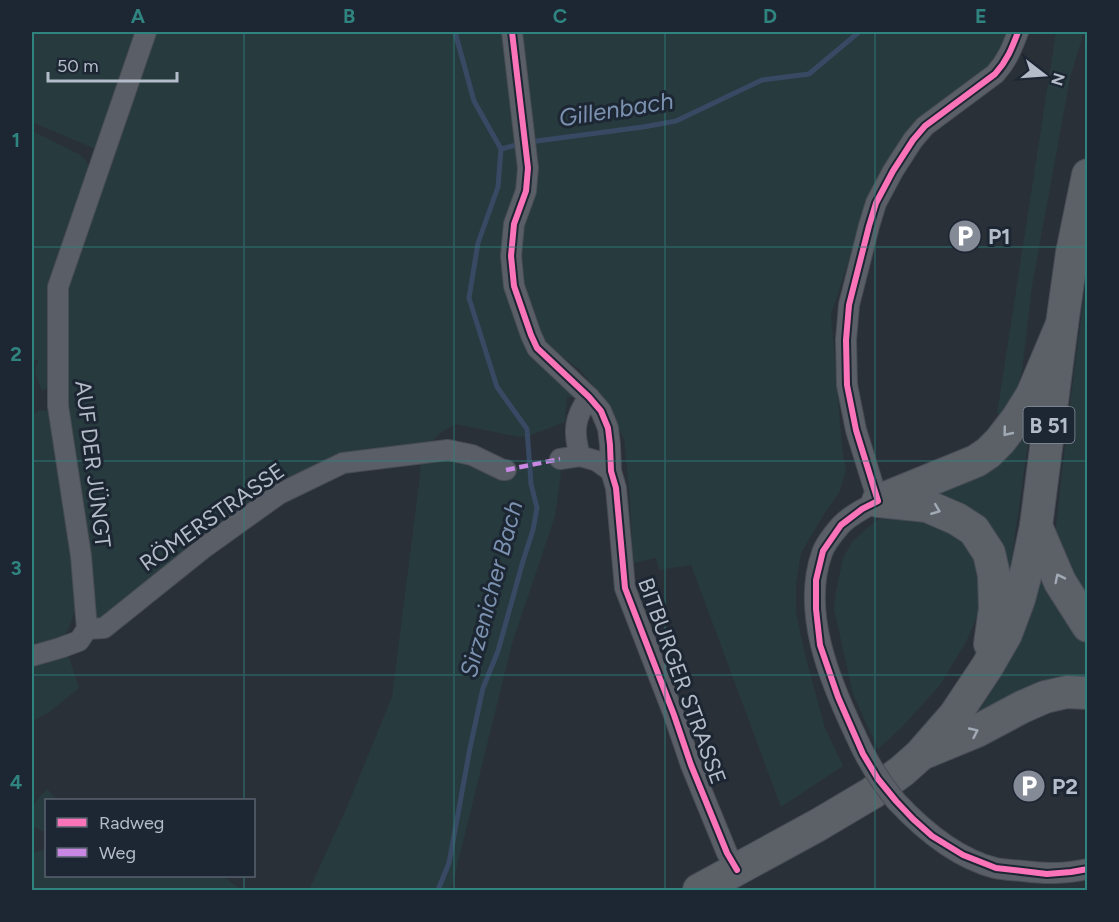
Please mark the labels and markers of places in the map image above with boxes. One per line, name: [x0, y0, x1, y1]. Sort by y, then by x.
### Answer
parking icon: P1: [947, 218, 983, 254]
place label: P1: [988, 223, 1011, 250]
parking icon: P2: [1011, 768, 1047, 804]
place label: P2: [1052, 773, 1078, 800]

